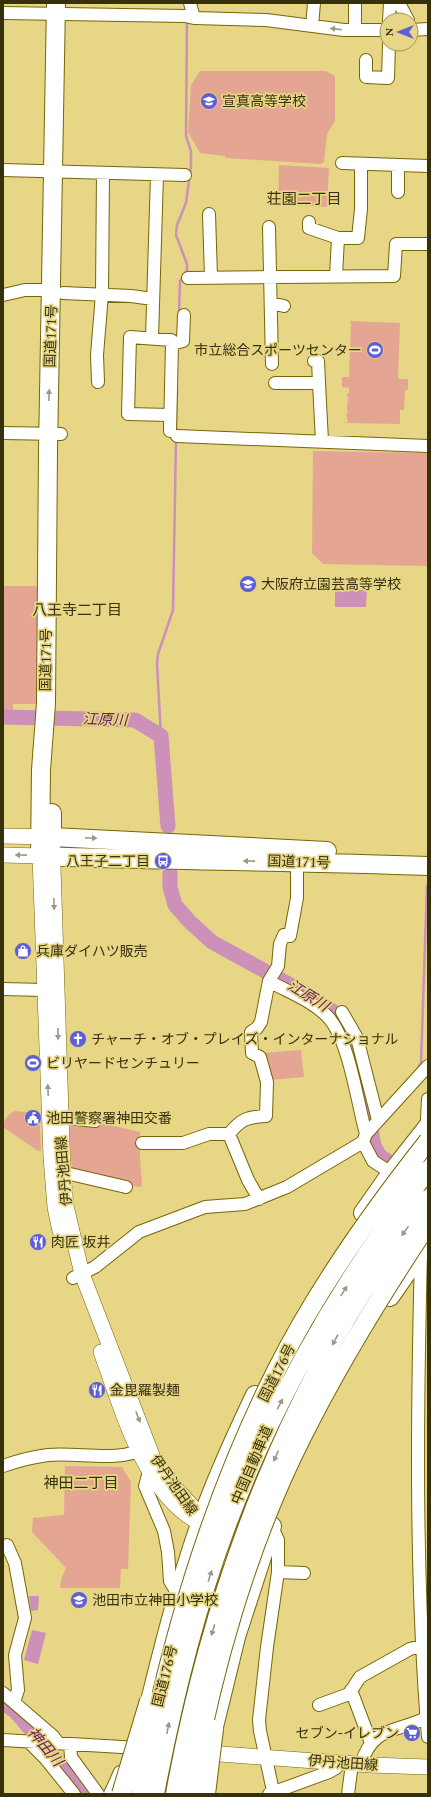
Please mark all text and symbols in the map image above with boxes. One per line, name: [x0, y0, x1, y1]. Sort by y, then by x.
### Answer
north arrow: [379, 12, 419, 52]
one-way arrow: [330, 26, 342, 32]
text: N: [381, 27, 398, 36]
school or university icon: 宣真高等学校: [199, 91, 219, 111]
place label: 宣真高等学校: [222, 91, 306, 112]
district label: 荘園二丁目: [266, 188, 342, 211]
street label: 国道171号: [39, 304, 63, 368]
place label: 市立総合スポーツセンター: [194, 340, 362, 361]
sports icon: 市立総合スポーツセンター: [365, 340, 385, 360]
one-way arrow: [46, 388, 52, 401]
school or university icon: 大阪府立園芸高等学校: [238, 574, 258, 594]
place label: 大阪府立園芸高等学校: [261, 574, 401, 595]
district label: 八王寺二丁目: [32, 599, 122, 622]
street label: 国道171号: [35, 628, 57, 692]
water label: 江原川: [82, 708, 130, 732]
one-way arrow: [85, 835, 97, 842]
street label: 国道171号: [267, 850, 331, 874]
place label: 八王子二丁目: [66, 851, 150, 872]
bus stop icon: 八王子二丁目: [153, 851, 173, 871]
one-way arrow: [14, 852, 27, 858]
one-way arrow: [243, 857, 255, 864]
one-way arrow: [51, 898, 58, 910]
shop icon: 兵庫ダイハツ販売: [13, 941, 33, 961]
place label: 兵庫ダイハツ販売: [36, 941, 148, 962]
water label: 江原川: [283, 974, 335, 1019]
one-way arrow: [55, 1028, 61, 1041]
church icon: チャーチ・オブ・プレイズ・インターナショナル: [68, 1029, 88, 1049]
place label: チャーチ・オブ・プレイズ・インターナショナル: [91, 1029, 398, 1050]
sports icon: ビリヤードセンチュリー: [23, 1053, 43, 1073]
place label: ビリヤードセンチュリー: [46, 1053, 200, 1074]
one-way arrow: [45, 1083, 51, 1096]
public building icon: 池田警察署神田交番: [23, 1108, 43, 1128]
place label: 池田警察署神田交番: [46, 1108, 172, 1129]
street label: 伊丹池田線: [50, 1135, 78, 1207]
one-way arrow: [401, 1225, 409, 1236]
restaurant icon: 肉匠 坂井: [28, 1232, 48, 1252]
place label: 肉匠 坂井: [51, 1232, 111, 1253]
one-way arrow: [340, 1285, 347, 1297]
one-way arrow: [331, 1334, 338, 1346]
street label: 国道176号: [253, 1340, 301, 1406]
restaurant icon: 金毘羅製麺: [87, 1380, 107, 1400]
place label: 金毘羅製麺: [110, 1380, 180, 1401]
one-way arrow: [277, 1398, 283, 1409]
one-way arrow: [135, 1412, 141, 1424]
street label: 中国自動車道: [226, 1422, 278, 1508]
street label: 伊丹池田線: [145, 1450, 203, 1520]
one-way arrow: [273, 1450, 279, 1461]
district label: 神田二丁目: [43, 1472, 119, 1495]
one-way arrow: [207, 1570, 213, 1582]
school or university icon: 池田市立神田小学校: [69, 1590, 89, 1610]
place label: 池田市立神田小学校: [92, 1590, 218, 1611]
one-way arrow: [209, 1624, 215, 1637]
street label: 国道176号: [147, 1643, 183, 1709]
water label: 神田川: [22, 1722, 70, 1773]
one-way arrow: [166, 1722, 172, 1734]
place label: セブン-イレブン: [296, 1723, 399, 1744]
supermarket icon: セブン-イレブン: [402, 1723, 422, 1743]
street label: 伊丹池田線: [307, 1750, 379, 1776]

